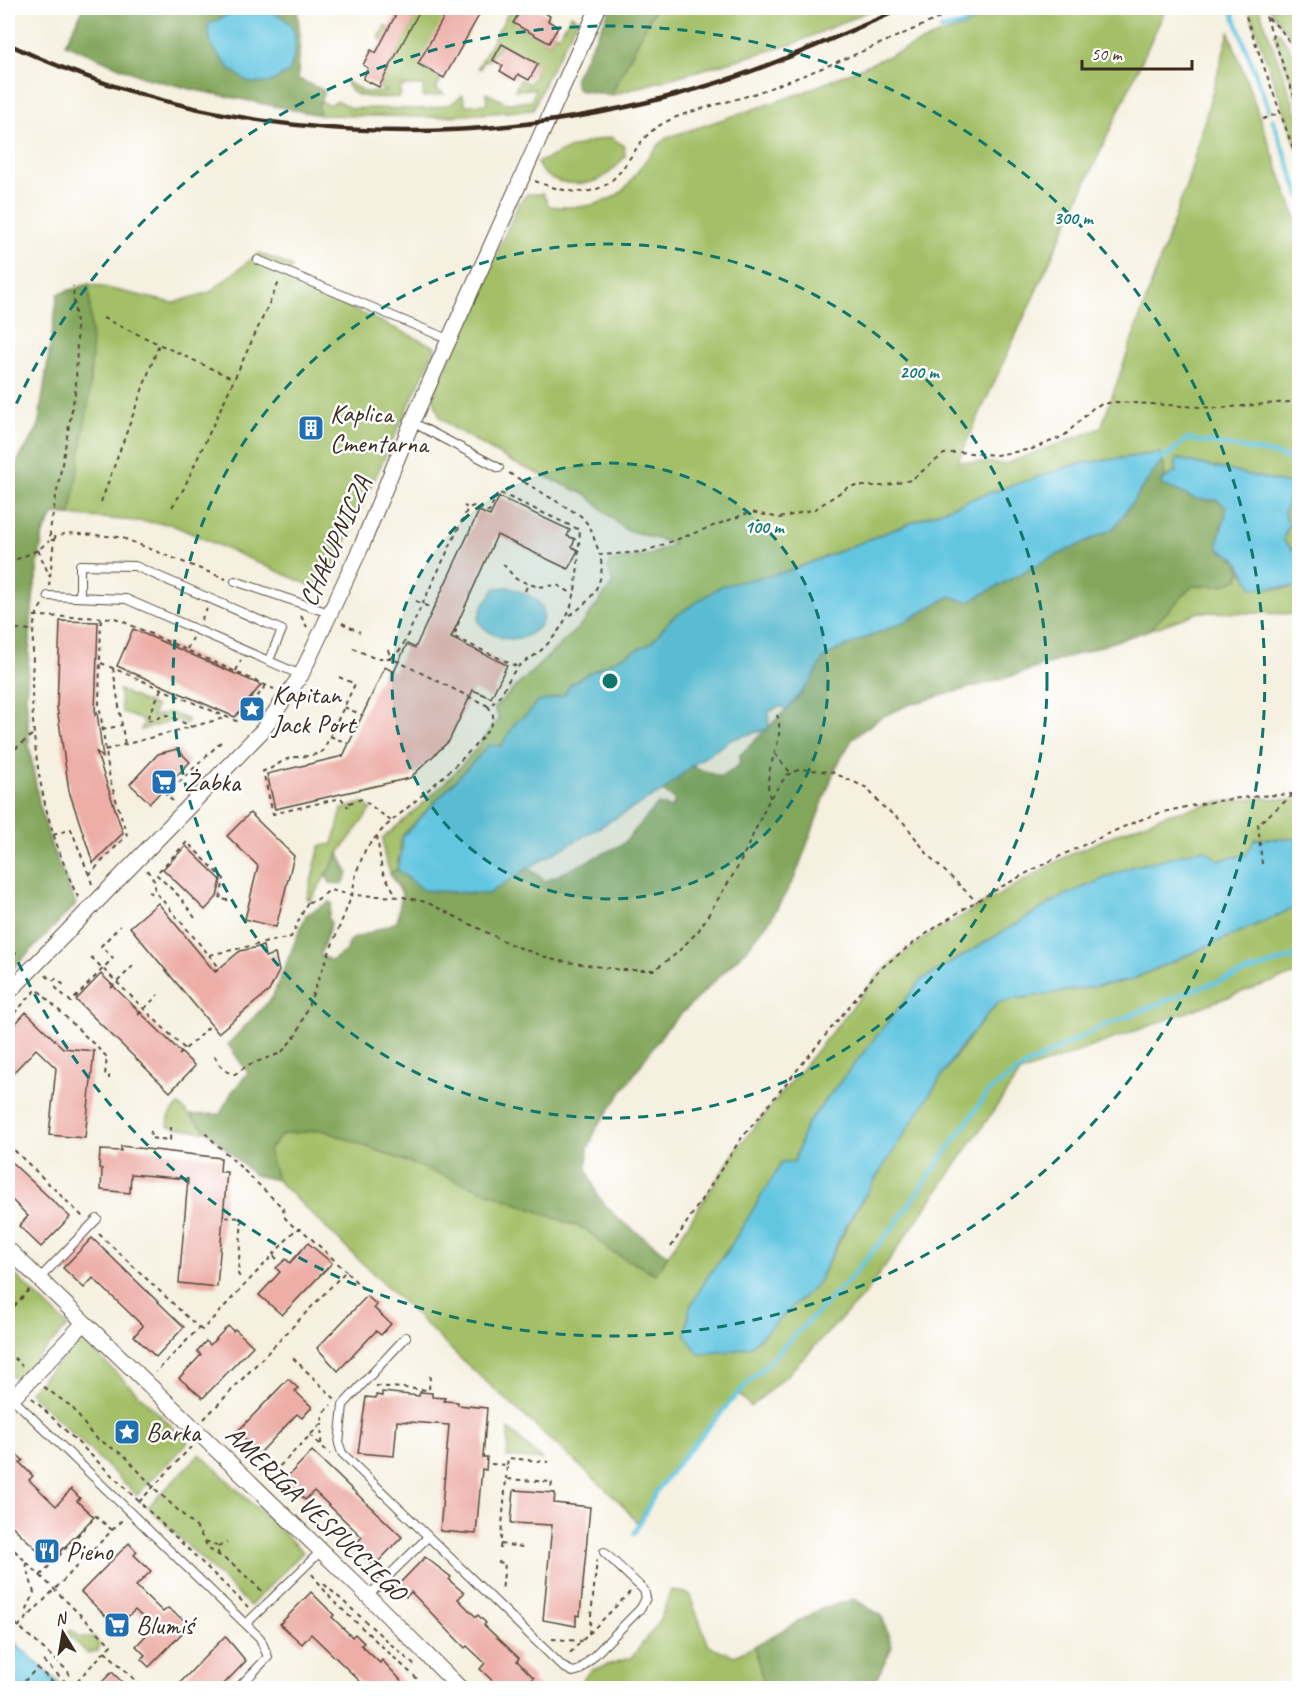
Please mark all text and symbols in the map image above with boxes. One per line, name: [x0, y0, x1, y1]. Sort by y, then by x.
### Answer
scale bar: [1082, 33, 1192, 71]
text: 50 m: [1091, 43, 1124, 65]
text: 300 m: [1054, 207, 1094, 229]
text: 200 m: [900, 361, 940, 383]
place label: Kaplica Cmentarna: [330, 397, 430, 460]
building icon: Kaplica Cmentarna: [296, 413, 326, 443]
street label: CHAŁUPNICZA: [292, 470, 379, 611]
text: 100 m: [745, 516, 785, 538]
centre of rings: [600, 671, 620, 691]
place label: Kapitan Jack Port: [270, 678, 357, 741]
place icon: Kapitan Jack Port: [237, 694, 267, 724]
place label: Żabka: [184, 766, 242, 799]
supermarket icon: Żabka: [149, 767, 179, 797]
place label: Barka: [146, 1416, 202, 1449]
place icon: Barka: [112, 1417, 142, 1447]
street label: AMERIGA VESPUCCIEGO: [219, 1418, 416, 1610]
place label: Pieno: [66, 1535, 114, 1568]
restaurant icon: Pieno: [32, 1536, 62, 1566]
north arrow: [33, 1603, 93, 1663]
text: N: [54, 1608, 70, 1630]
place label: Blumiś: [136, 1609, 198, 1642]
supermarket icon: Blumiś: [102, 1610, 132, 1640]

